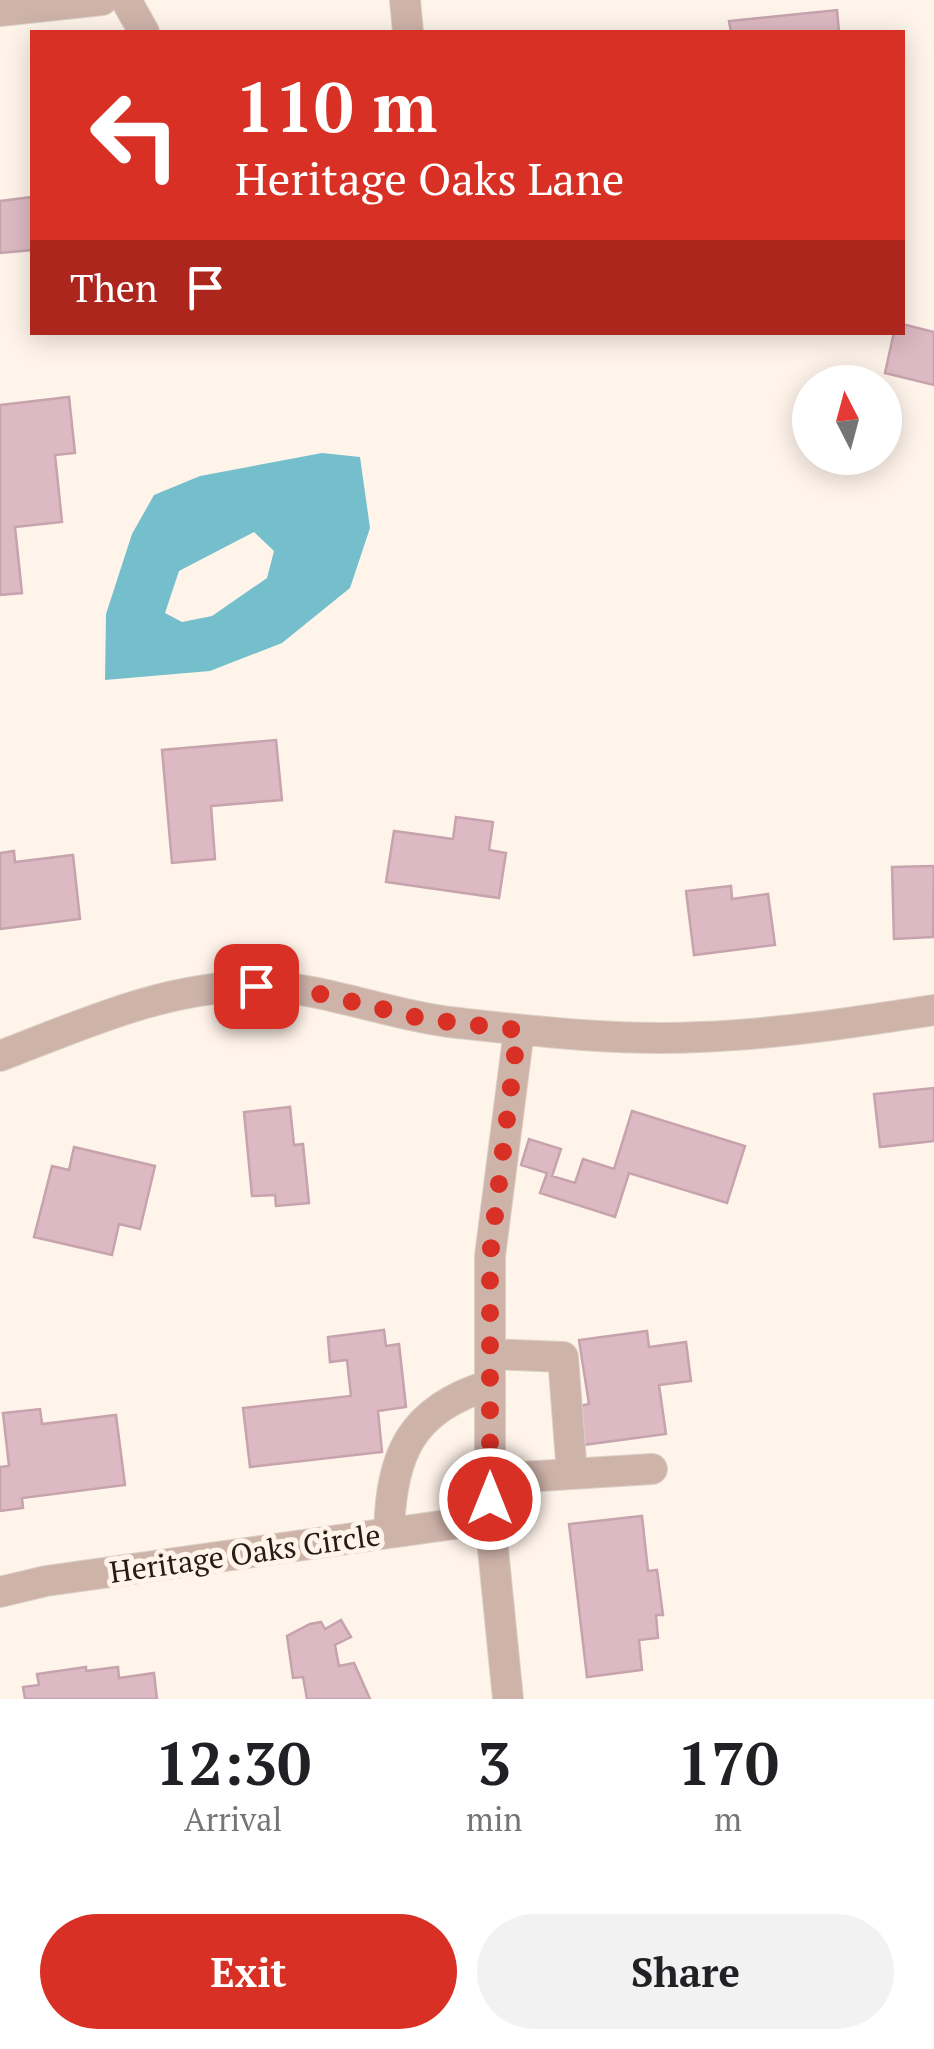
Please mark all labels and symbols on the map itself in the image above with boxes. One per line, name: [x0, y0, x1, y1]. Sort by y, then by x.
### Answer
north arrow: [792, 365, 902, 475]
pin: [214, 944, 299, 1029]
position arrow: [438, 1447, 542, 1551]
street label: Heritage Oaks Circle: [107, 1514, 383, 1592]

